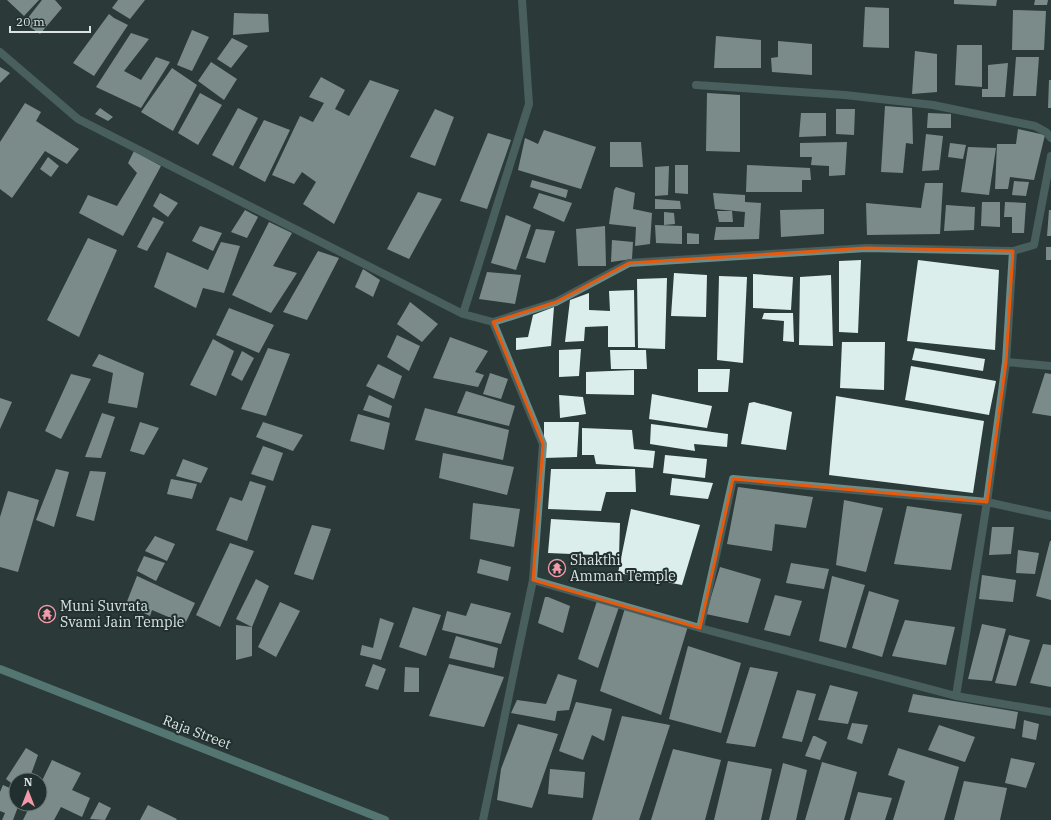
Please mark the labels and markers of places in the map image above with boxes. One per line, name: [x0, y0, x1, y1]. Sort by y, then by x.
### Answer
place label: Shakthi Amman Temple: [570, 551, 676, 585]
temple icon: Shakthi Amman Temple: [547, 558, 567, 578]
place label: Muni Suvrata Svami Jain Temple: [60, 597, 184, 631]
temple icon: Muni Suvrata Svami Jain Temple: [37, 604, 57, 624]

